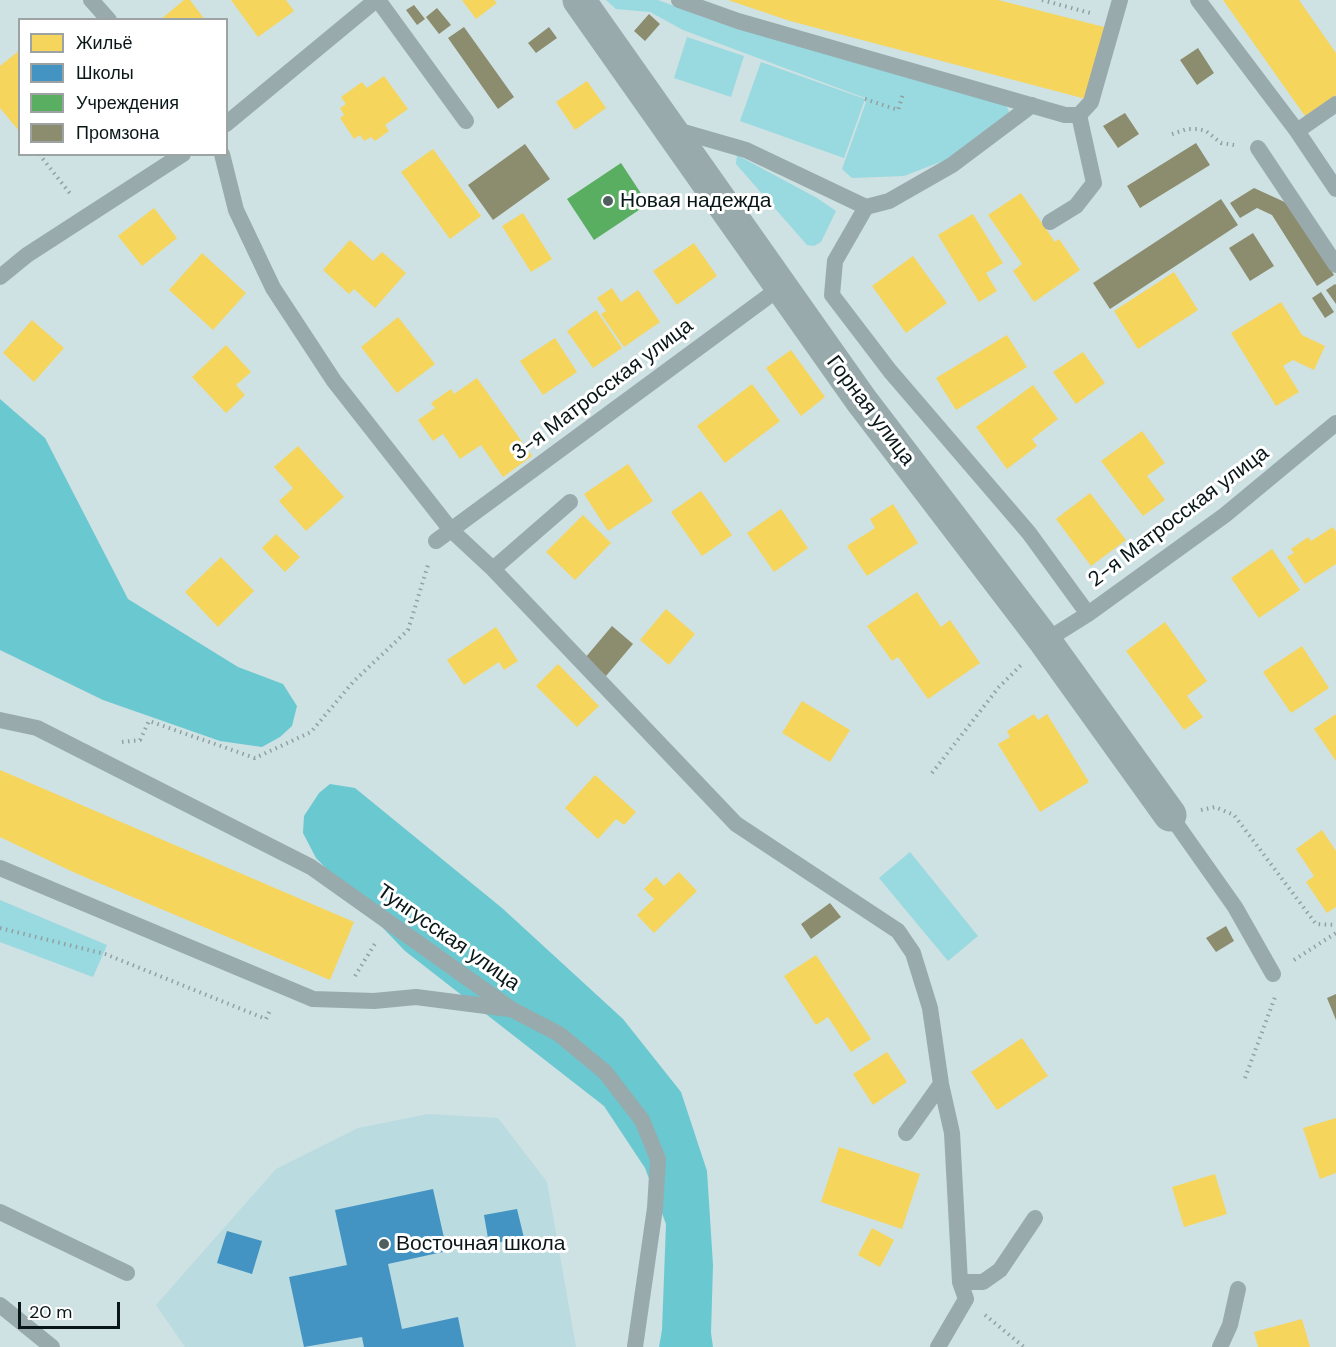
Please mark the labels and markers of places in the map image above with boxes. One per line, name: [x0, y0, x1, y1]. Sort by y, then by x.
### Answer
place label: Новая надежда: [620, 188, 771, 214]
marker: Новая надежда: [601, 194, 615, 208]
place label: Восточная школа: [396, 1231, 565, 1257]
marker: Восточная школа: [377, 1237, 391, 1251]

